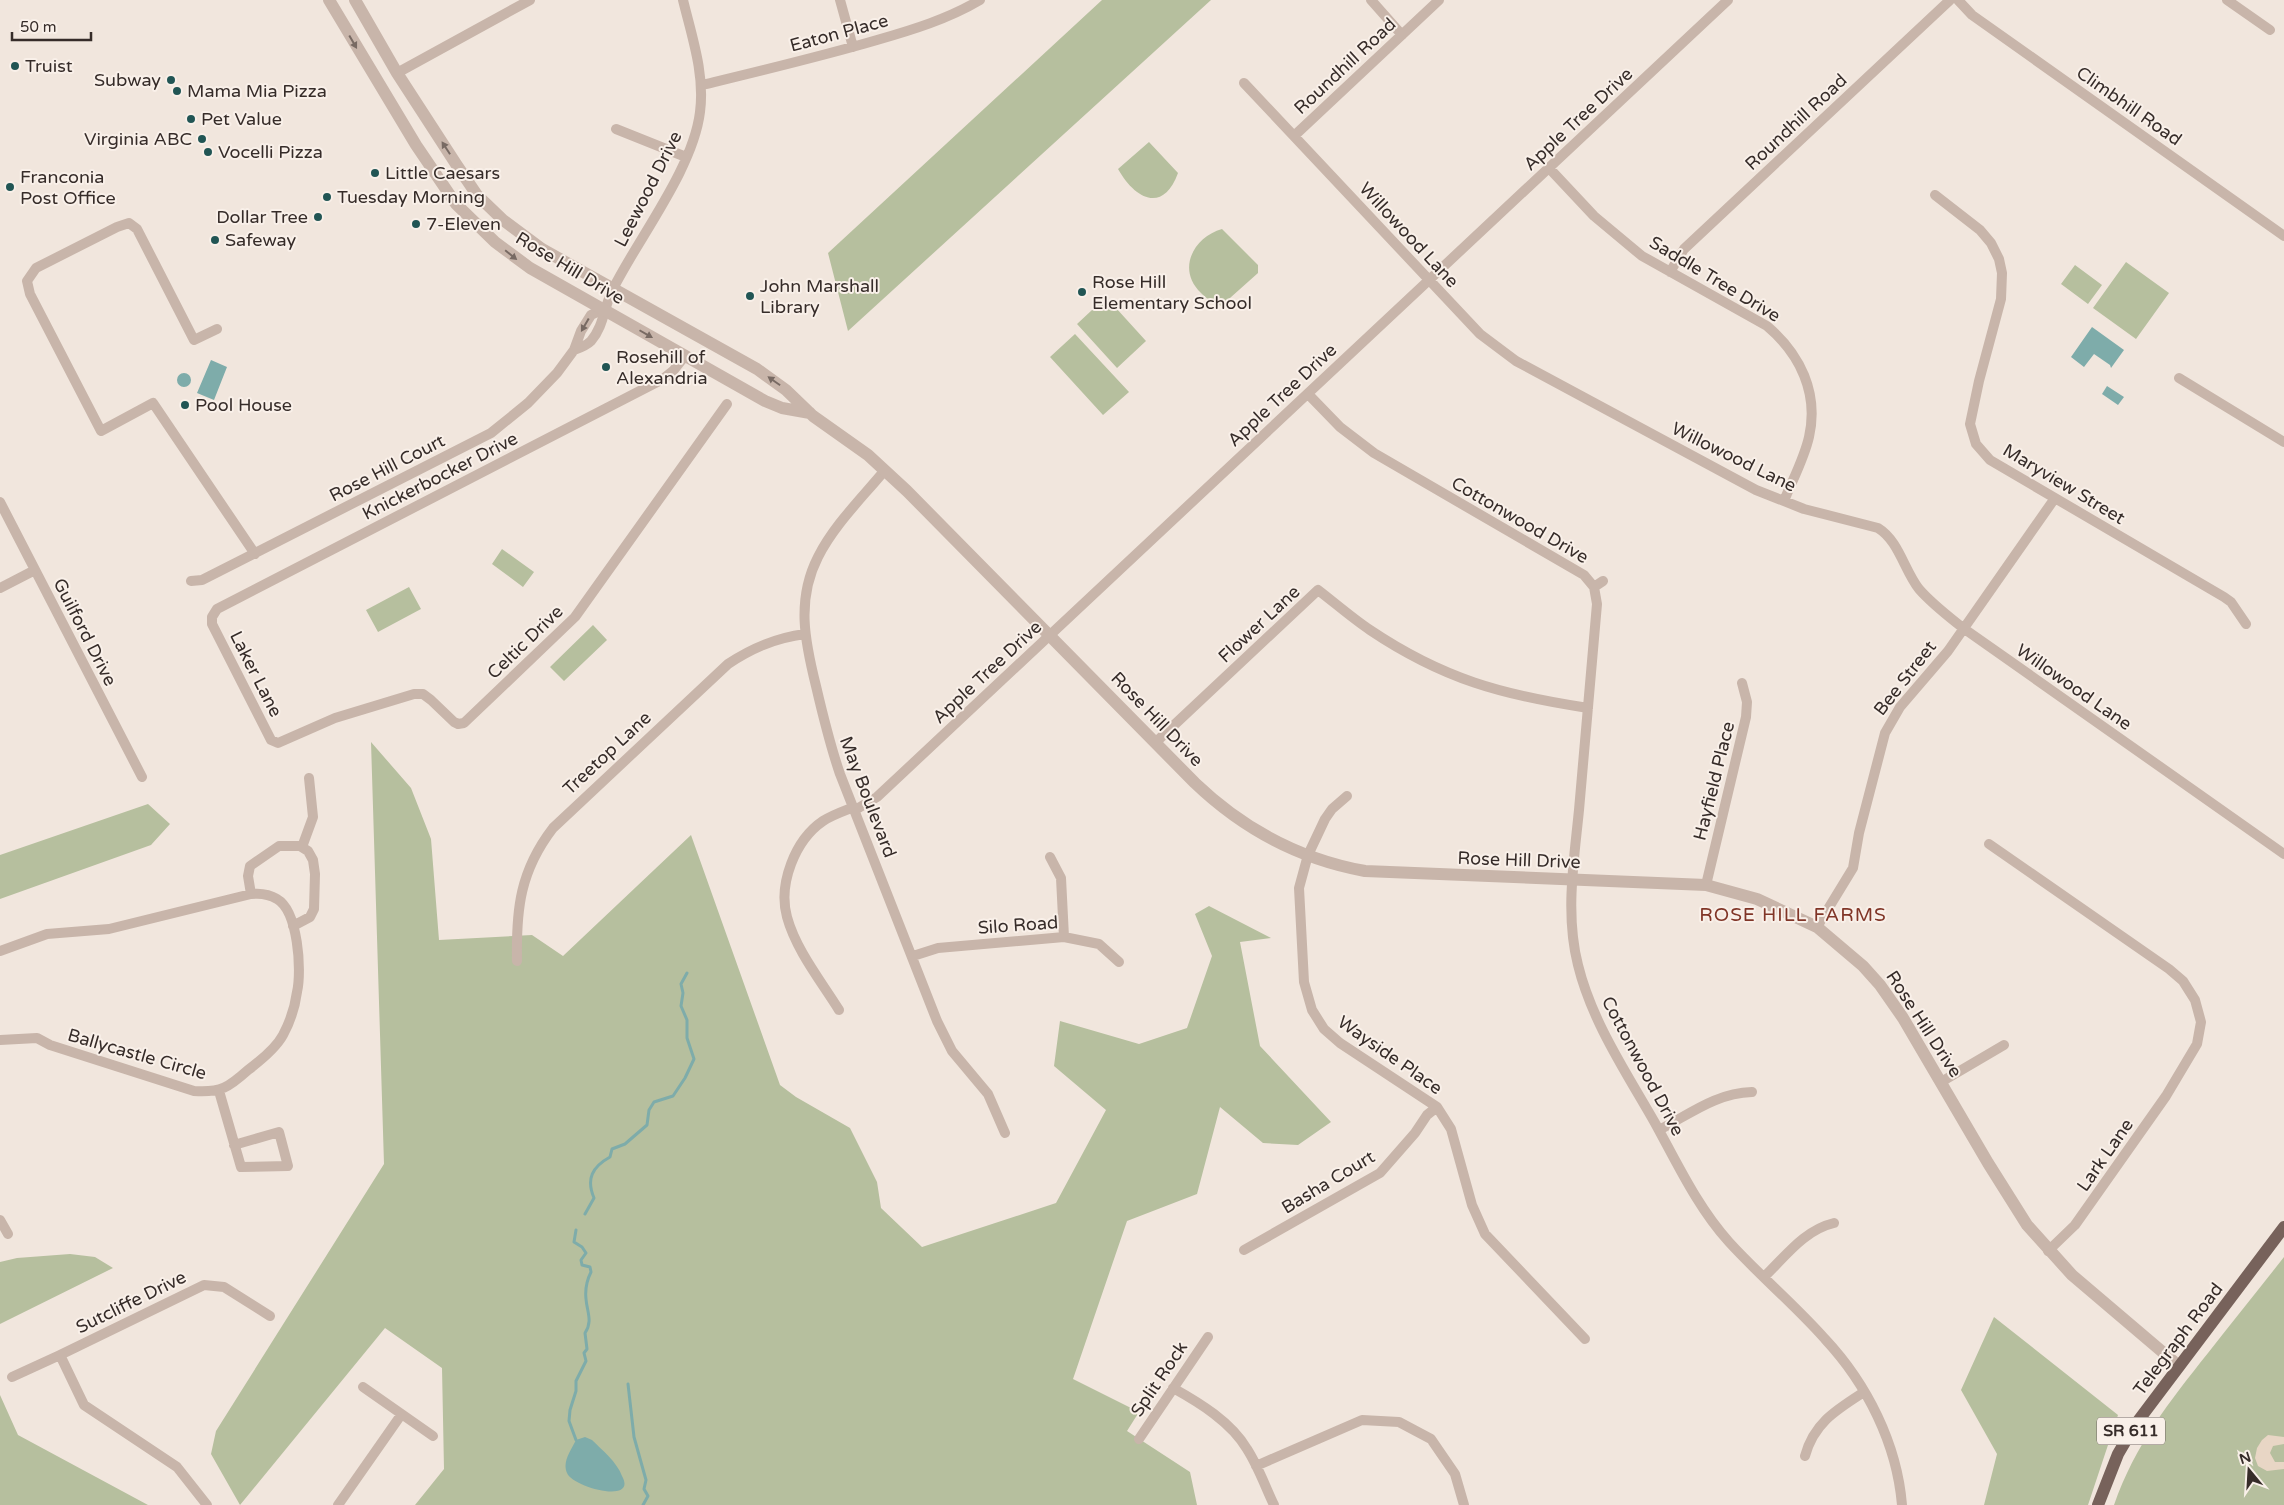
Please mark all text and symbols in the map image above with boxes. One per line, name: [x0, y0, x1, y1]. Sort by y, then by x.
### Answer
street label: Eaton Place: [787, 9, 891, 57]
scale bar: [12, 10, 91, 42]
street label: Roundhill Road: [1289, 13, 1401, 119]
text: 50 m: [20, 18, 57, 36]
one-way arrow: [349, 35, 358, 49]
place label: Truist: [25, 55, 73, 77]
marker: Truist: [9, 60, 21, 72]
street label: Climbhill Road: [2072, 62, 2186, 150]
street label: Apple Tree Drive: [1519, 63, 1637, 175]
place label: Subway: [94, 69, 161, 91]
street label: Roundhill Road: [1740, 69, 1852, 175]
marker: Subway: [165, 74, 177, 86]
place label: Mama Mia Pizza: [187, 80, 327, 102]
marker: Mama Mia Pizza: [171, 85, 183, 97]
place label: Pet Value: [201, 108, 282, 130]
marker: Pet Value: [185, 113, 197, 125]
street label: Leewood Drive: [609, 127, 687, 251]
place label: Virginia ABC: [84, 128, 192, 150]
marker: Virginia ABC: [196, 133, 208, 145]
place label: Vocelli Pizza: [218, 141, 323, 163]
one-way arrow: [441, 142, 450, 155]
marker: Vocelli Pizza: [202, 146, 214, 158]
place label: Little Caesars: [385, 162, 500, 184]
place label: Franconia Post Office: [20, 166, 116, 209]
marker: Little Caesars: [369, 167, 381, 179]
street label: Willowood Lane: [1355, 178, 1463, 292]
marker: Franconia Post Office: [4, 181, 16, 193]
place label: Tuesday Morning: [337, 186, 485, 208]
marker: Tuesday Morning: [321, 191, 333, 203]
place label: Dollar Tree: [216, 206, 308, 228]
marker: Dollar Tree: [312, 211, 324, 223]
place label: 7-Eleven: [426, 213, 501, 235]
marker: 7-Eleven: [410, 218, 422, 230]
street label: Rose Hill Drive: [512, 227, 628, 309]
place label: Safeway: [225, 229, 297, 251]
street label: Saddle Tree Drive: [1645, 231, 1785, 327]
marker: Safeway: [209, 234, 221, 246]
one-way arrow: [505, 250, 518, 261]
place label: Rose Hill Elementary School: [1092, 271, 1252, 314]
place label: John Marshall Library: [760, 275, 879, 318]
marker: Rose Hill Elementary School: [1076, 286, 1088, 298]
marker: John Marshall Library: [744, 290, 756, 302]
one-way arrow: [581, 318, 589, 333]
one-way arrow: [640, 329, 653, 338]
street label: Apple Tree Drive: [1223, 339, 1341, 451]
place label: Rosehill of Alexandria: [616, 346, 708, 389]
marker: Rosehill of Alexandria: [600, 361, 612, 373]
one-way arrow: [767, 376, 781, 386]
place label: Pool House: [195, 394, 292, 416]
marker: Pool House: [179, 399, 191, 411]
street label: Willowood Lane: [1668, 417, 1800, 497]
street label: Knickerbocker Drive: [359, 427, 521, 525]
street label: Rose Hill Court: [326, 429, 449, 507]
street label: Maryview Street: [1999, 439, 2129, 529]
street label: Cottonwood Drive: [1447, 472, 1593, 568]
street label: Guilford Drive: [48, 574, 122, 690]
street label: Flower Lane: [1214, 581, 1304, 667]
street label: Celtic Drive: [483, 600, 567, 684]
street label: Apple Tree Drive: [928, 616, 1046, 728]
street label: Laker Lane: [225, 627, 287, 721]
street label: Bee Street: [1869, 636, 1941, 720]
street label: Willowood Lane: [2012, 639, 2136, 735]
street label: Rose Hill Drive: [1106, 667, 1208, 771]
street label: Treetop Lane: [558, 707, 656, 799]
street label: Hayfield Place: [1689, 719, 1739, 843]
street label: May Boulevard: [835, 733, 901, 861]
street label: Rose Hill Drive: [1457, 847, 1581, 873]
district label: ROSE HILL FARMS: [1699, 904, 1887, 926]
street label: Silo Road: [977, 911, 1059, 939]
street label: Rose Hill Drive: [1881, 966, 1967, 1082]
street label: Cottonwood Drive: [1597, 992, 1689, 1140]
street label: Wayside Place: [1333, 1011, 1447, 1099]
street label: Ballycastle Circle: [65, 1024, 209, 1084]
street label: Lark Lane: [2072, 1114, 2138, 1196]
street label: Basha Court: [1277, 1145, 1379, 1218]
street label: Sutcliffe Drive: [72, 1266, 190, 1338]
street label: Telegraph Road: [2129, 1278, 2227, 1400]
street label: Split Rock: [1126, 1337, 1192, 1421]
road number: SR 611: [2097, 1418, 2165, 1444]
north arrow: [2224, 1445, 2274, 1495]
text: N: [2237, 1448, 2253, 1468]

